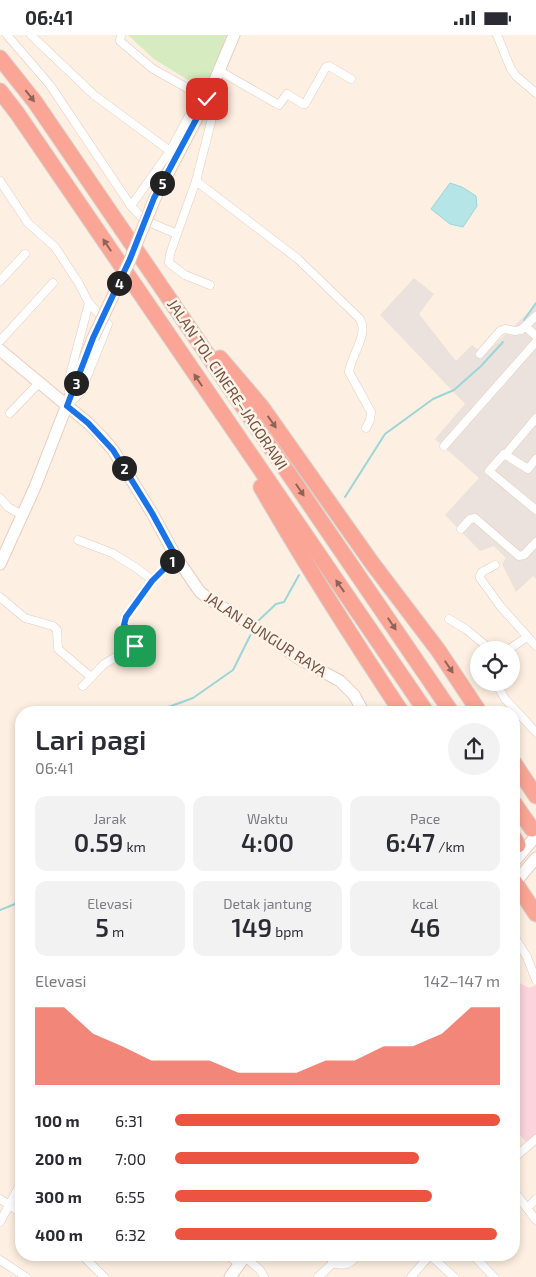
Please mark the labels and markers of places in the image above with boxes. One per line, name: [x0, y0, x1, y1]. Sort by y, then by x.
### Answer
pin: [186, 78, 228, 120]
pin: 5: [150, 171, 174, 195]
pin: 4: [106, 271, 132, 295]
pin: 3: [64, 371, 88, 395]
pin: 2: [112, 455, 136, 481]
pin: 1: [160, 549, 184, 573]
pin: [114, 625, 156, 667]

